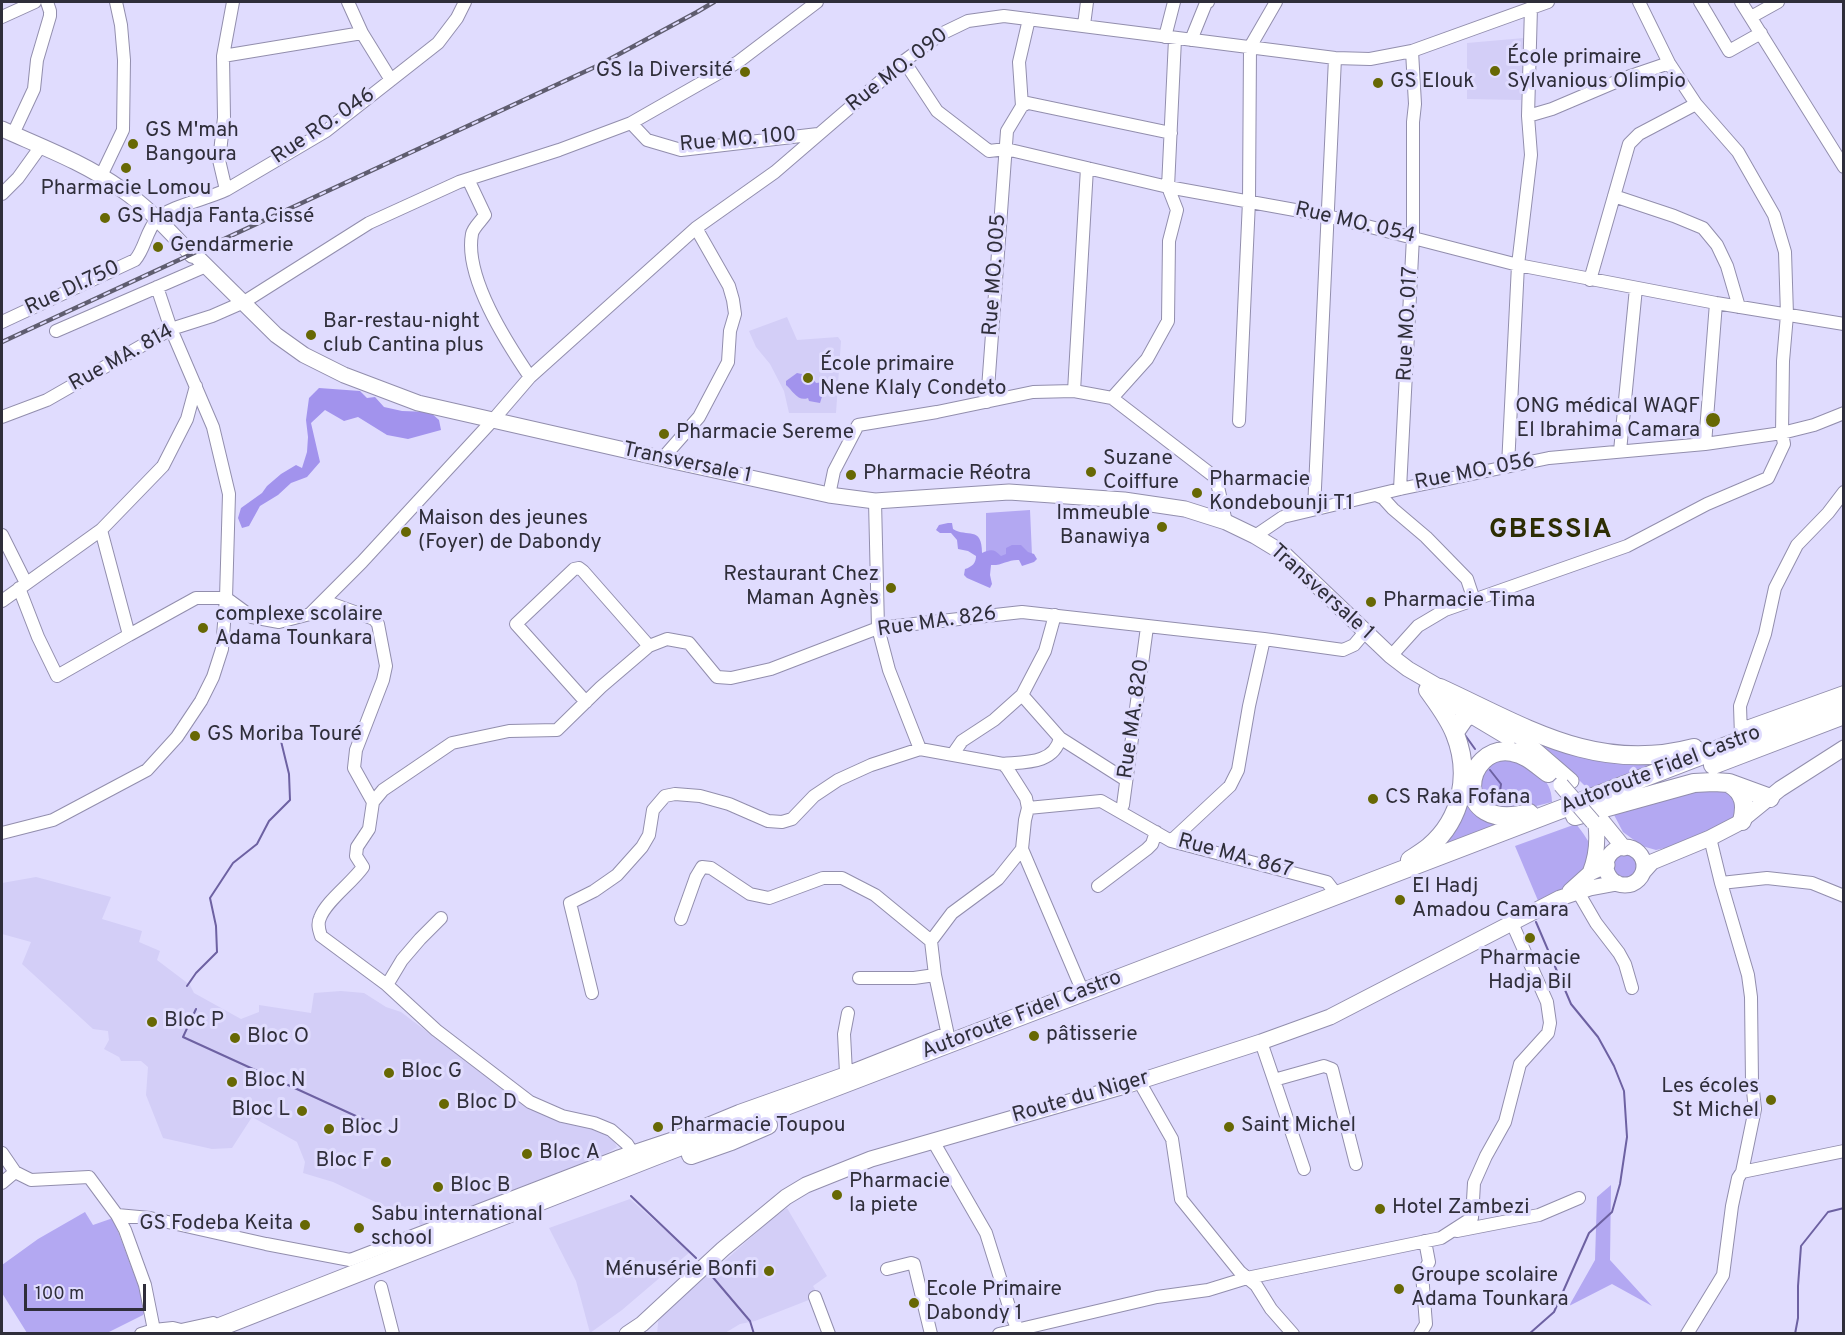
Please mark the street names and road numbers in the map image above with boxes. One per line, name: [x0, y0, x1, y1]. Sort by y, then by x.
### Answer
street label: Rue MO. 090: [842, 24, 954, 118]
street label: Rue RO. 046: [268, 83, 380, 171]
street label: Rue MO. 100: [679, 123, 797, 159]
street label: Rue MO. 054: [1292, 198, 1418, 250]
street label: Rue MO. 005: [979, 213, 1013, 337]
street label: Rue DI.750: [22, 256, 124, 322]
street label: Rue MO. 017: [1393, 266, 1425, 382]
street label: Rue MA. 814: [66, 320, 178, 398]
street label: Transversale 1: [620, 438, 754, 490]
street label: Rue MO. 056: [1413, 449, 1537, 497]
street label: Transversale 1: [1264, 540, 1378, 646]
street label: Rue MA. 826: [876, 602, 998, 644]
street label: Rue MA. 820: [1114, 657, 1156, 781]
street label: Autoroute Fidel Castro: [1558, 721, 1764, 821]
street label: Rue MA. 867: [1175, 830, 1295, 884]
street label: Autoroute Fidel Castro: [919, 966, 1125, 1066]
street label: Route du Niger: [1010, 1066, 1152, 1130]

